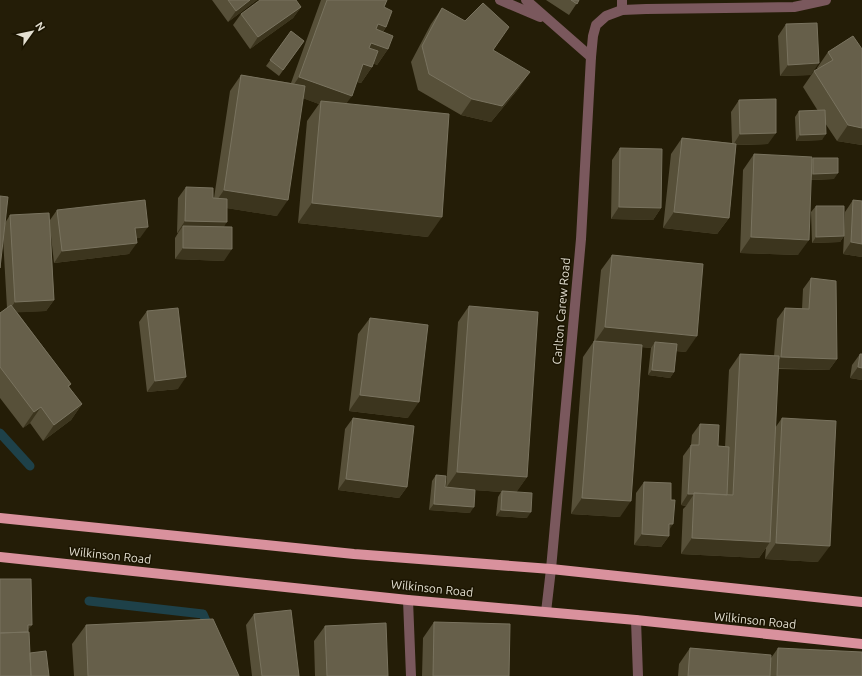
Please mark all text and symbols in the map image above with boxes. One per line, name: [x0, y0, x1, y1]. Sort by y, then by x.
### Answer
north arrow: [12, 12, 52, 52]
text: N: [33, 20, 48, 33]
street label: Carlton Carew Road: [550, 257, 572, 365]
street label: Wilkinson Road: [68, 544, 152, 566]
street label: Wilkinson Road: [390, 577, 474, 599]
street label: Wilkinson Road: [713, 609, 797, 631]

